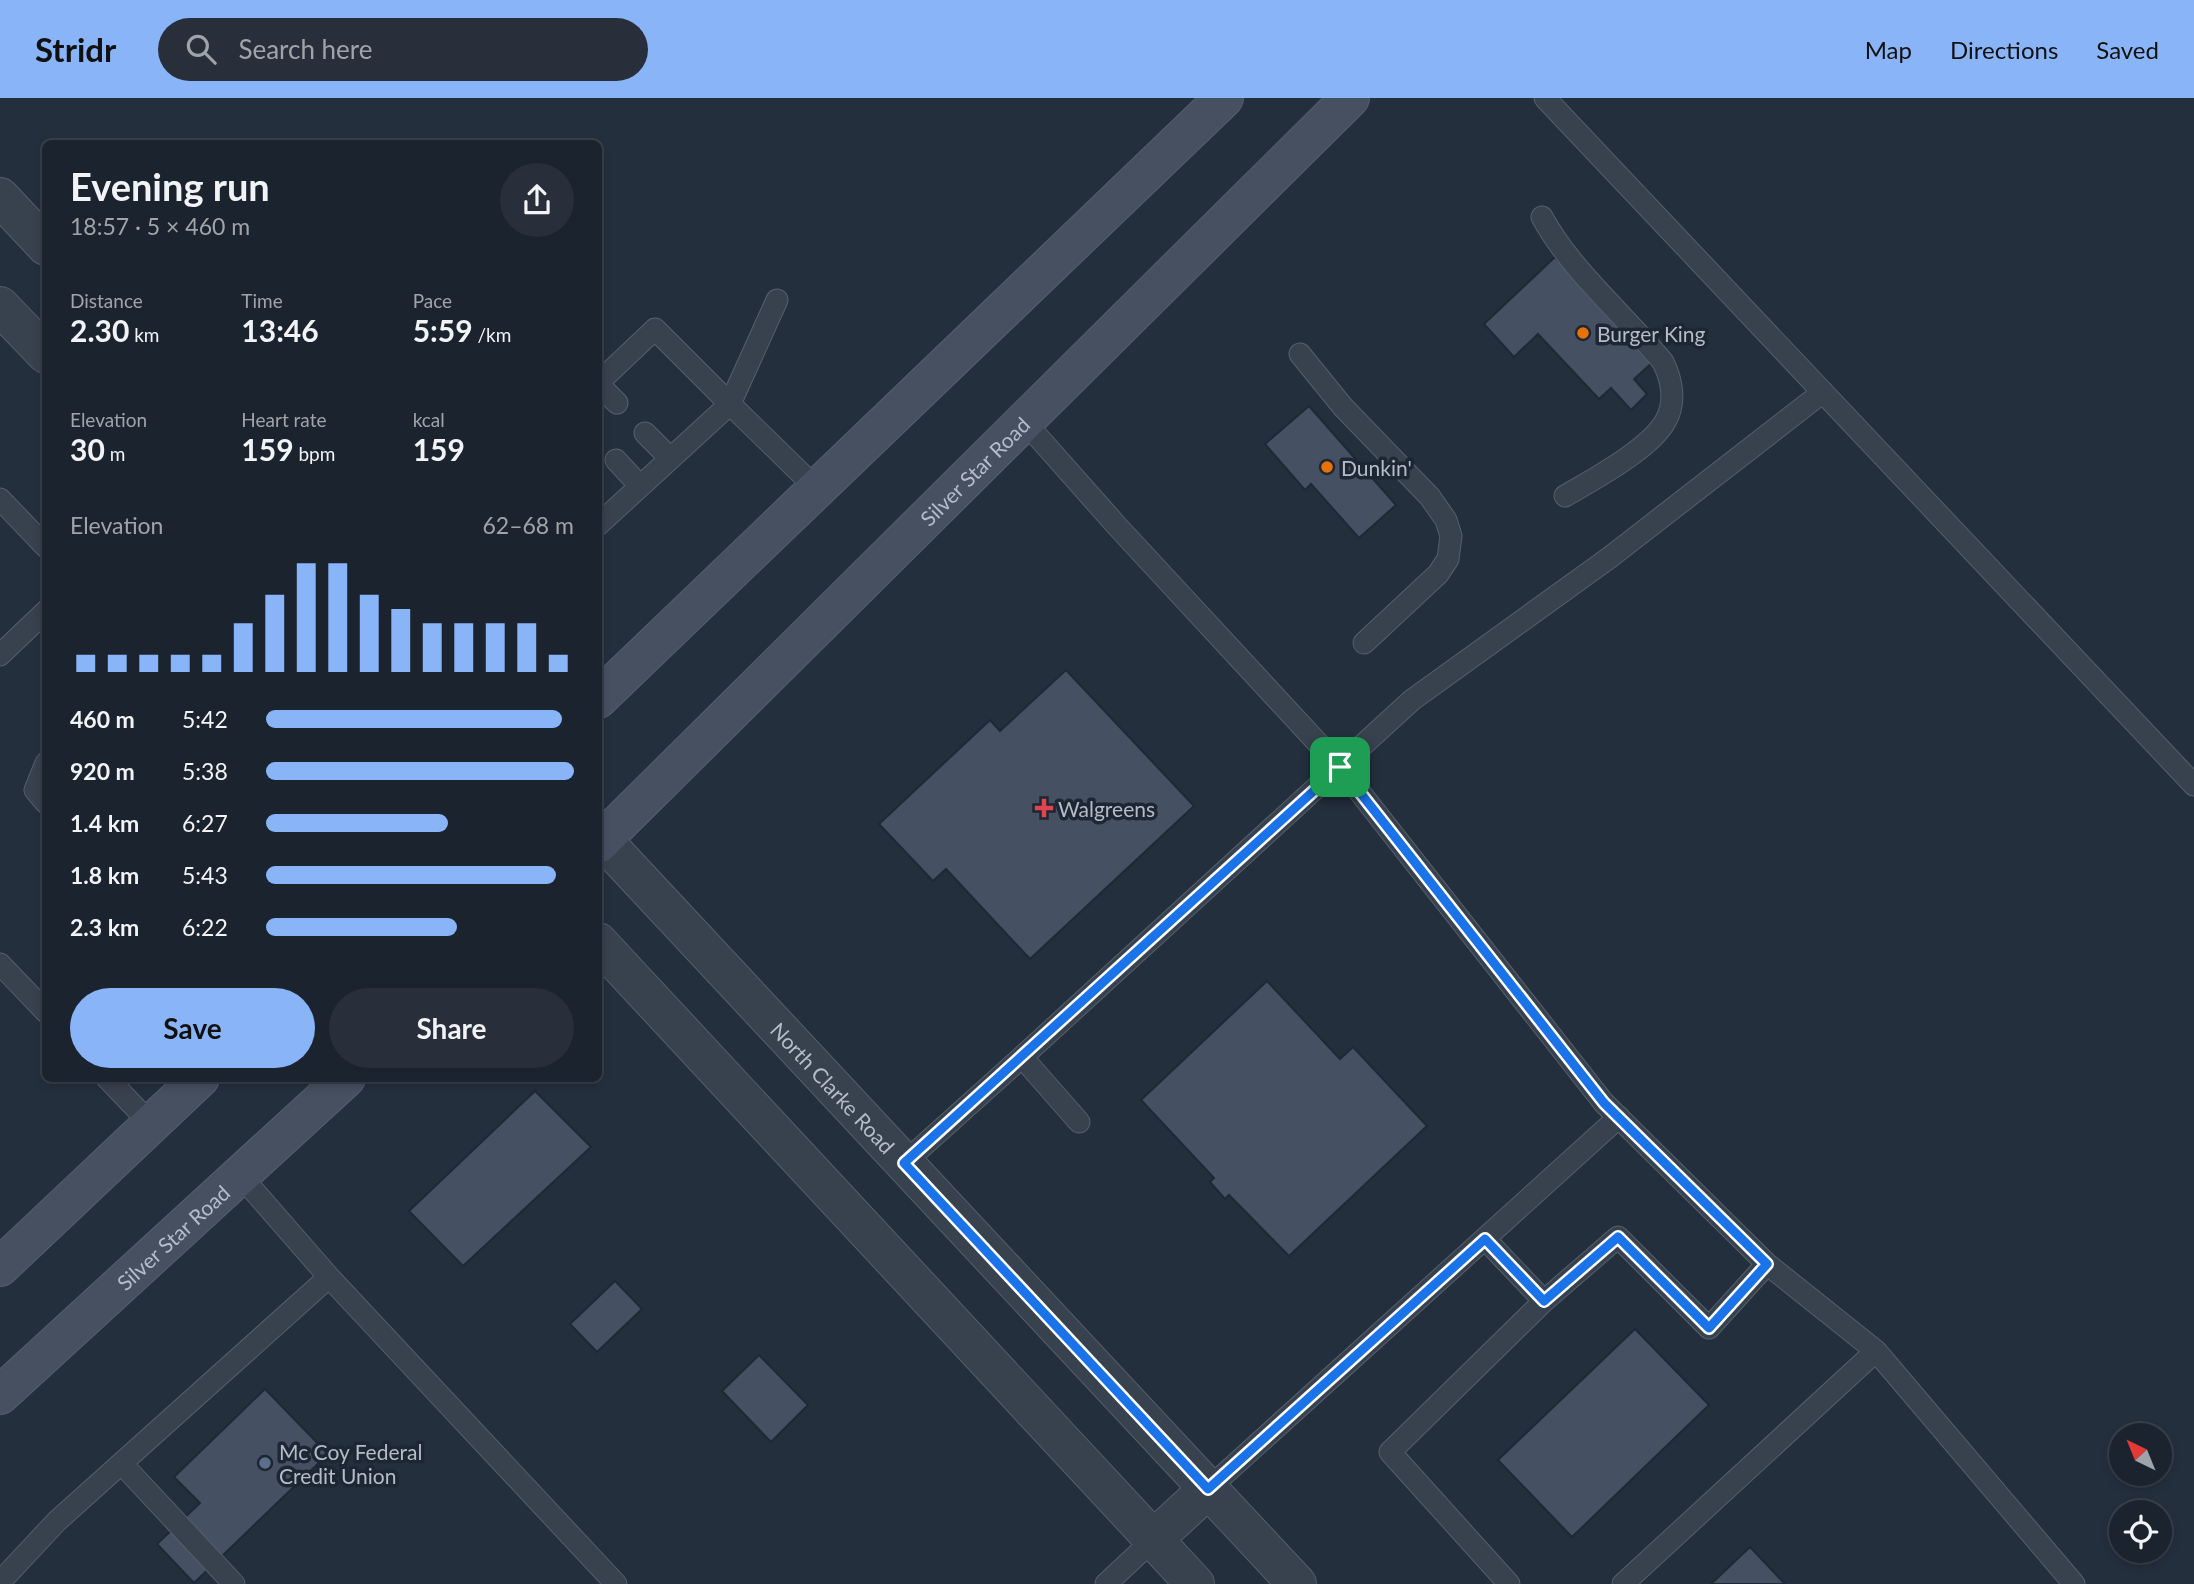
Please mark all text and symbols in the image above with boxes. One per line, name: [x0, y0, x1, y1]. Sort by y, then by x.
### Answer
search box: [158, 18, 648, 81]
text: Stridr: [35, 29, 116, 69]
icon: search: [182, 30, 220, 68]
text: Search here: [238, 33, 372, 65]
text: Map: [1865, 35, 1912, 64]
text: Directions: [1950, 35, 2058, 64]
text: Saved: [2096, 35, 2159, 64]
text: Evening run: [70, 163, 270, 209]
button: share: [500, 163, 574, 237]
text: 18:57 · 5 × 460 m: [70, 212, 250, 240]
text: Distance: [70, 289, 143, 312]
text: Time: [241, 289, 283, 312]
text: Pace: [413, 289, 452, 312]
text: 2.30: [70, 312, 129, 348]
text: 13:46: [241, 312, 319, 348]
text: 5:59: [413, 312, 473, 348]
place label: Burger King: [1597, 321, 1706, 346]
text: km: [129, 323, 159, 346]
text: /km: [473, 323, 511, 346]
marker: Burger King: [1575, 325, 1591, 341]
text: Elevation: [70, 408, 147, 431]
text: Heart rate: [241, 408, 327, 431]
text: kcal: [413, 408, 445, 431]
street label: Silver Star Road: [914, 411, 1034, 530]
text: 30: [70, 431, 105, 467]
text: 159: [241, 431, 294, 467]
text: 159: [413, 431, 465, 467]
text: m: [105, 442, 125, 465]
text: bpm: [294, 442, 335, 465]
place label: Dunkin': [1341, 455, 1412, 480]
marker: Dunkin': [1319, 459, 1335, 475]
text: Elevation: [70, 511, 163, 539]
text: 62–68 m: [482, 511, 574, 539]
text: 460 m: [70, 705, 135, 733]
text: 5:42: [182, 705, 228, 733]
pin: [1310, 737, 1370, 797]
icon: arrive: [1321, 748, 1359, 786]
text: 920 m: [70, 757, 135, 785]
text: 5:38: [182, 757, 228, 785]
place label: Walgreens: [1058, 796, 1155, 821]
marker: Walgreens: [1036, 800, 1052, 816]
text: 1.4 km: [70, 809, 139, 837]
text: 6:27: [182, 809, 228, 837]
text: 1.8 km: [70, 861, 139, 889]
text: 5:43: [182, 861, 228, 889]
text: 2.3 km: [70, 913, 139, 941]
text: 6:22: [182, 913, 228, 941]
button: Save: [70, 988, 315, 1068]
button: Share: [329, 988, 574, 1068]
street label: North Clarke Road: [766, 1016, 901, 1158]
street label: Silver Star Road: [111, 1179, 234, 1295]
north arrow: [2109, 1423, 2172, 1486]
map controls: [2109, 1423, 2172, 1563]
place label: Mc Coy Federal Credit Union: [279, 1439, 422, 1488]
marker: Mc Coy Federal Credit Union: [257, 1455, 273, 1471]
button: locate: [2109, 1500, 2172, 1563]

